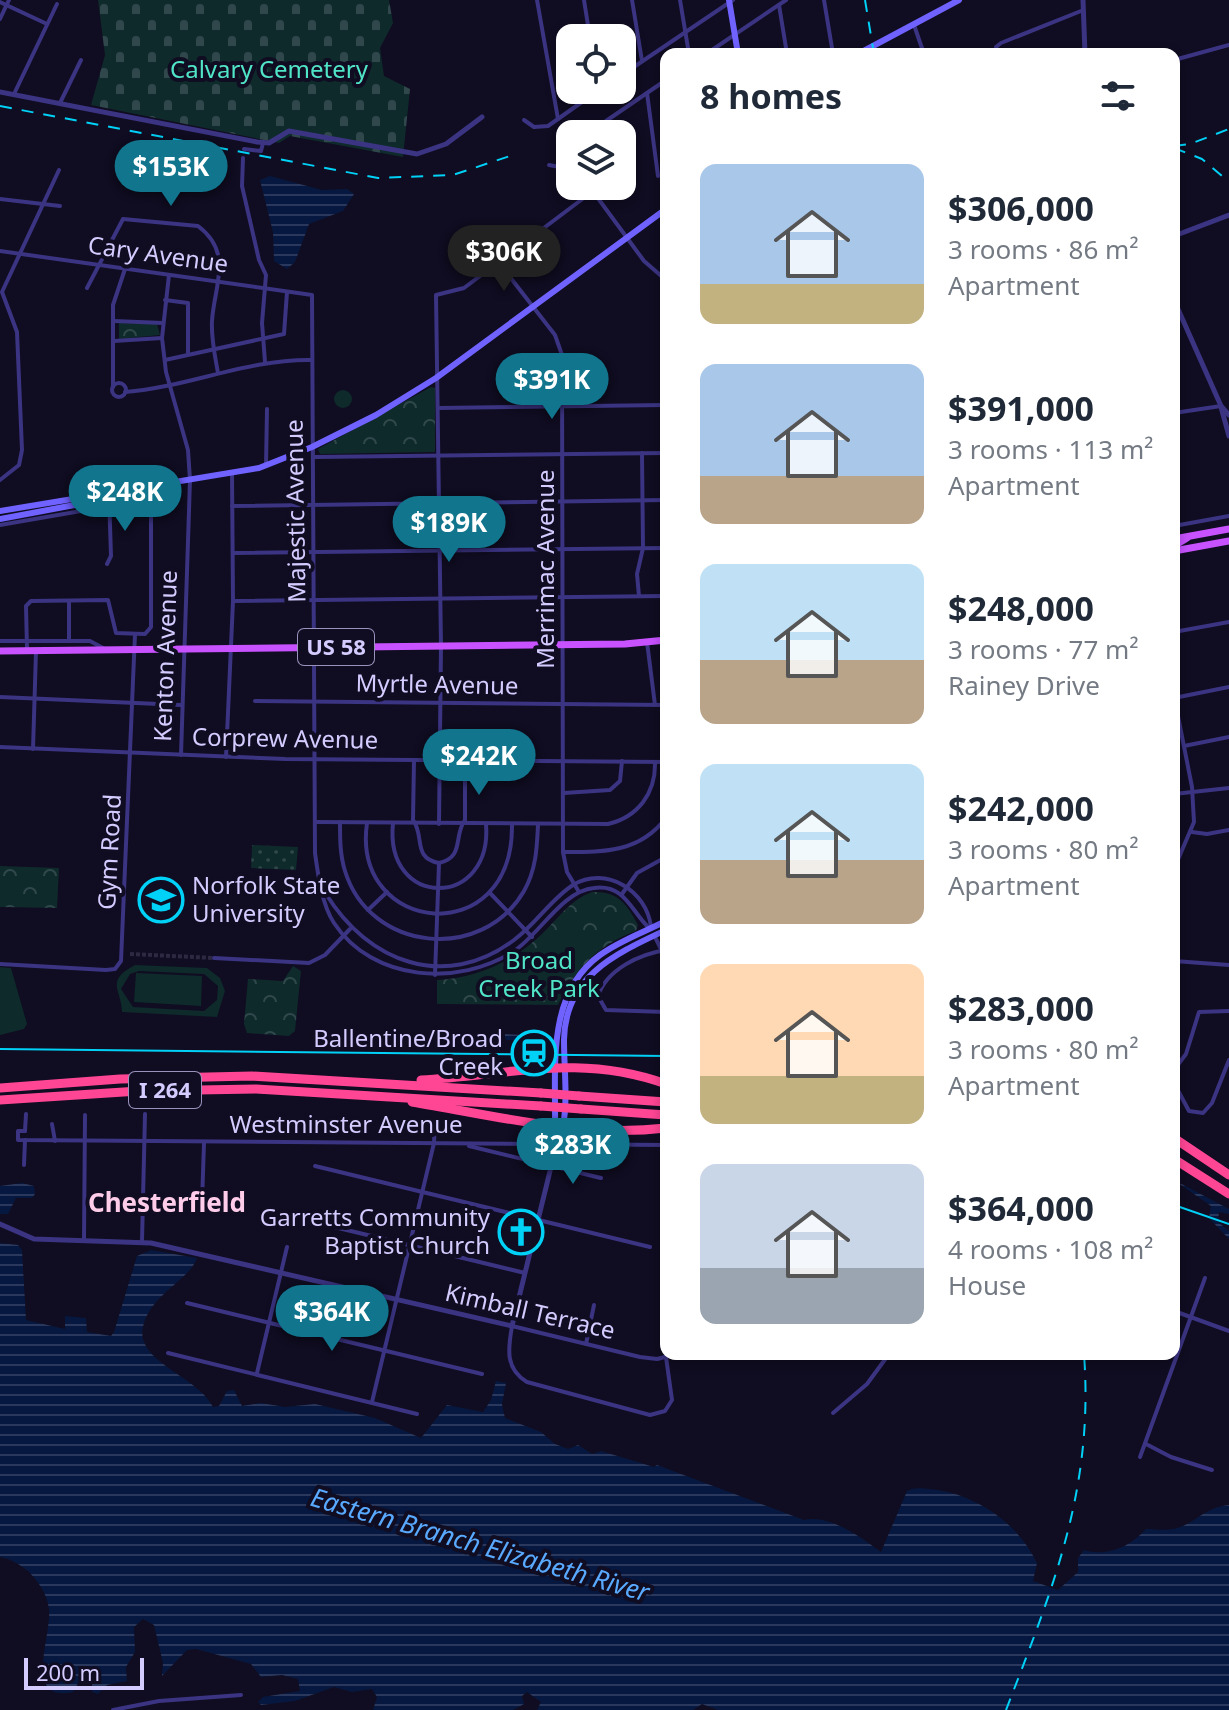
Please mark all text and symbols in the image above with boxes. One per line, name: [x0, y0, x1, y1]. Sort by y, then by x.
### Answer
map controls: [556, 24, 636, 200]
button: locate: [556, 24, 636, 104]
park label: Calvary Cemetery: [170, 52, 369, 85]
text: 8 homes: [700, 73, 842, 119]
icon: filters: [1096, 74, 1140, 118]
button: layers: [556, 120, 636, 200]
pin: $153K: [115, 140, 227, 208]
text: $153K: [133, 148, 209, 184]
text: $306,000: [948, 185, 1094, 231]
icon: home: [764, 196, 860, 292]
pin: $306K: [448, 225, 560, 293]
street label: Cary Avenue: [86, 227, 230, 280]
text: 3 rooms · 86 m²: [948, 231, 1138, 267]
text: $306K: [466, 233, 542, 269]
text: Apartment: [948, 267, 1080, 303]
pin: $391K: [496, 353, 608, 421]
text: $391K: [514, 361, 590, 397]
text: $391,000: [948, 385, 1094, 431]
icon: home: [764, 396, 860, 492]
street label: Majestic Avenue: [276, 419, 313, 603]
text: 3 rooms · 113 m²: [948, 431, 1153, 467]
pin: $248K: [69, 465, 181, 533]
text: Apartment: [948, 467, 1080, 503]
street label: Merrimac Avenue: [528, 469, 561, 669]
text: $248K: [87, 473, 163, 509]
pin: $189K: [393, 496, 505, 564]
text: $189K: [411, 504, 487, 540]
street label: Kenton Avenue: [145, 570, 184, 742]
text: $248,000: [948, 585, 1094, 631]
icon: home: [764, 596, 860, 692]
road number: US 58: [298, 629, 374, 665]
text: 3 rooms · 77 m²: [948, 631, 1138, 667]
street label: Myrtle Avenue: [355, 666, 519, 701]
text: Rainey Drive: [948, 667, 1100, 703]
street label: Corprew Avenue: [192, 719, 378, 756]
pin: $242K: [423, 729, 535, 797]
text: $242K: [441, 737, 517, 773]
text: $242,000: [948, 785, 1094, 831]
street label: Gym Road: [89, 793, 128, 911]
icon: home: [764, 796, 860, 892]
text: 3 rooms · 80 m²: [948, 831, 1138, 867]
text: Apartment: [948, 867, 1080, 903]
place label: Norfolk State University: [192, 868, 340, 929]
school or university icon: Norfolk State University: [137, 876, 185, 924]
park label: Broad Creek Park: [478, 943, 600, 1004]
text: $283,000: [948, 985, 1094, 1031]
icon: home: [764, 996, 860, 1092]
place label: Ballentine/Broad Creek: [313, 1021, 503, 1082]
station icon: Ballentine/Broad Creek: [510, 1029, 558, 1077]
text: 3 rooms · 80 m²: [948, 1031, 1138, 1067]
text: Apartment: [948, 1067, 1080, 1103]
road number: I 264: [129, 1072, 201, 1108]
street label: Westminster Avenue: [229, 1107, 463, 1140]
pin: $283K: [517, 1118, 629, 1186]
text: $283K: [535, 1126, 611, 1162]
district label: Chesterfield: [88, 1184, 246, 1220]
text: $364,000: [948, 1185, 1094, 1231]
icon: home: [764, 1196, 860, 1292]
place label: Garretts Community Baptist Church: [260, 1200, 491, 1261]
church icon: Garretts Community Baptist Church: [497, 1208, 545, 1256]
text: 4 rooms · 108 m²: [948, 1231, 1153, 1267]
text: House: [948, 1267, 1026, 1303]
street label: Kimball Terrace: [442, 1275, 619, 1346]
pin: $364K: [276, 1285, 388, 1353]
text: $364K: [294, 1293, 370, 1329]
water label: Eastern Branch Elizabeth River: [307, 1478, 655, 1610]
scale bar: [24, 1654, 144, 1690]
text: 200 m: [36, 1657, 100, 1687]

